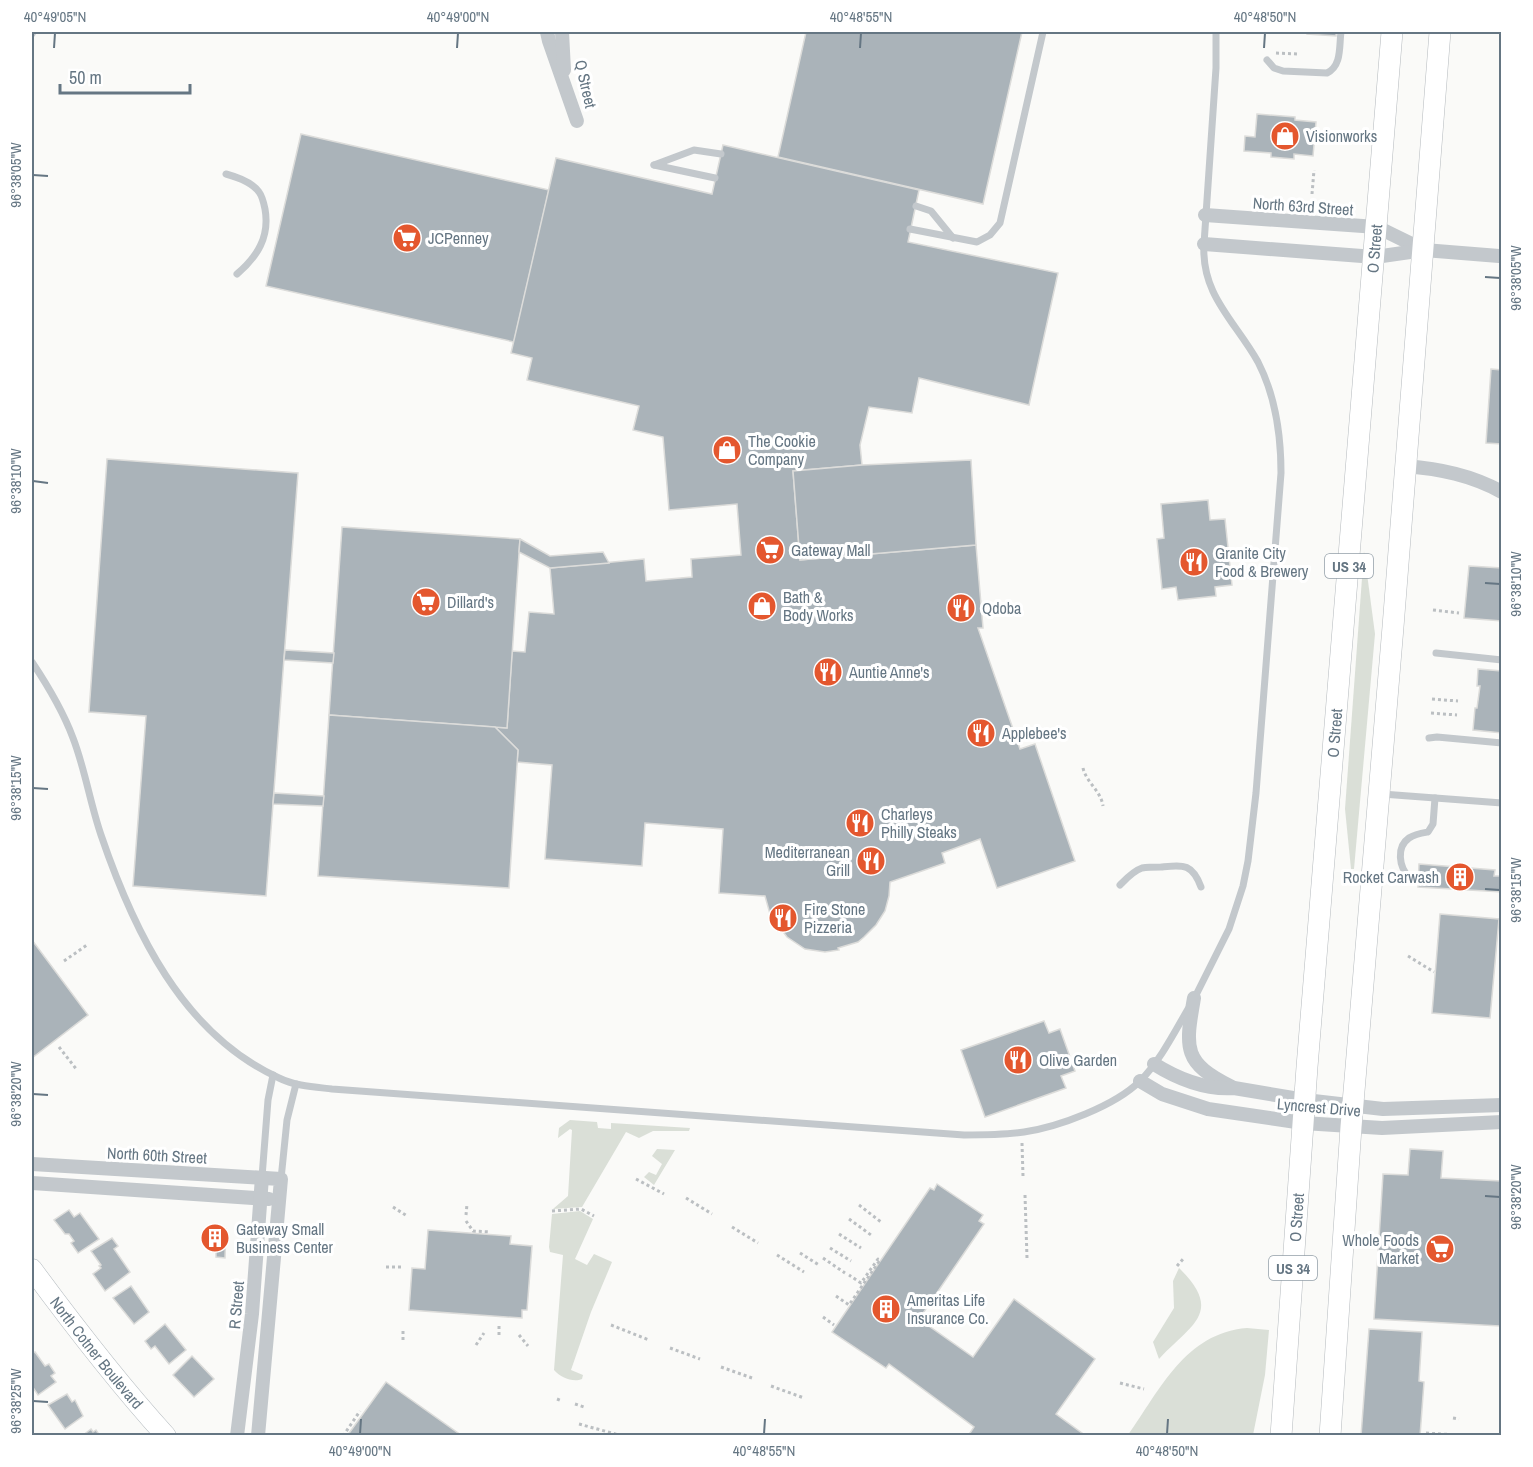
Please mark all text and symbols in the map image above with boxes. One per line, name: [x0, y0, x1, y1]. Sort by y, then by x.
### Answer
text: 40°49'05"N: [24, 6, 86, 27]
text: 40°49'00"N: [427, 6, 489, 27]
text: 40°48'55"N: [830, 6, 892, 27]
text: 40°48'50"N: [1234, 6, 1296, 27]
scale bar: [60, 57, 190, 95]
street label: Q Street: [570, 58, 602, 111]
text: 50 m: [69, 65, 102, 90]
shop icon: Visionworks: [1269, 120, 1301, 152]
place label: Visionworks: [1306, 125, 1377, 147]
text: 96°38'05"W: [5, 142, 26, 208]
street label: North 63rd Street: [1252, 192, 1354, 221]
supermarket icon: JCPenney: [391, 222, 423, 254]
street label: O Street: [1361, 223, 1387, 274]
place label: JCPenney: [428, 227, 489, 249]
text: 96°38'05"W: [1505, 245, 1526, 311]
place label: The Cookie Company: [748, 430, 816, 470]
shop icon: The Cookie Company: [711, 434, 743, 466]
text: 96°38'10"W: [5, 448, 26, 514]
supermarket icon: Gateway Mall: [754, 534, 786, 566]
place label: Gateway Mall: [791, 539, 871, 561]
place label: Granite City Food & Brewery: [1215, 542, 1309, 582]
restaurant icon: Granite City Food & Brewery: [1178, 546, 1210, 578]
text: 96°38'10"W: [1505, 551, 1526, 617]
road number: US 34: [1325, 554, 1373, 578]
supermarket icon: Dillard's: [410, 586, 442, 618]
place label: Bath & Body Works: [783, 586, 854, 626]
shop icon: Bath & Body Works: [746, 590, 778, 622]
place label: Dillard's: [447, 591, 494, 613]
restaurant icon: Qdoba: [945, 592, 977, 624]
place label: Qdoba: [982, 597, 1022, 619]
restaurant icon: Auntie Anne's: [812, 656, 844, 688]
place label: Auntie Anne's: [848, 661, 930, 683]
street label: O Street: [1321, 707, 1347, 758]
restaurant icon: Applebee's: [965, 717, 997, 749]
place label: Applebee's: [1001, 722, 1067, 744]
text: 96°38'15"W: [5, 755, 26, 821]
place label: Charleys Philly Steaks: [881, 803, 957, 843]
restaurant icon: Charleys Philly Steaks: [844, 807, 876, 839]
place label: Mediterranean Grill: [765, 841, 850, 881]
restaurant icon: Mediterranean Grill: [855, 845, 887, 877]
text: 96°38'15"W: [1505, 857, 1526, 923]
building icon: Rocket Carwash: [1444, 861, 1476, 893]
place label: Rocket Carwash: [1343, 866, 1439, 888]
place label: Fire Stone Pizzeria: [804, 898, 865, 938]
restaurant icon: Fire Stone Pizzeria: [767, 902, 799, 934]
restaurant icon: Olive Garden: [1002, 1044, 1034, 1076]
place label: Olive Garden: [1039, 1049, 1117, 1071]
text: 96°38'20"W: [5, 1061, 26, 1127]
street label: Lyncrest Drive: [1276, 1092, 1362, 1122]
street label: North 60th Street: [107, 1141, 208, 1169]
text: 96°38'20"W: [1505, 1164, 1526, 1230]
street label: O Street: [1284, 1192, 1309, 1243]
place label: Gateway Small Business Center: [236, 1218, 334, 1258]
building icon: Gateway Small Business Center: [199, 1222, 231, 1254]
place label: Whole Foods Market: [1342, 1229, 1419, 1269]
supermarket icon: Whole Foods Market: [1424, 1233, 1456, 1265]
road number: US 34: [1269, 1256, 1317, 1280]
street label: R Street: [223, 1280, 249, 1330]
place label: Ameritas Life Insurance Co.: [906, 1289, 989, 1329]
street label: North Cotner Boulevard: [45, 1292, 148, 1414]
building icon: Ameritas Life Insurance Co.: [870, 1293, 902, 1325]
text: 96°38'25"W: [5, 1368, 26, 1434]
text: 40°49'00"N: [329, 1440, 391, 1461]
text: 40°48'55"N: [733, 1440, 795, 1461]
text: 40°48'50"N: [1136, 1440, 1198, 1461]

